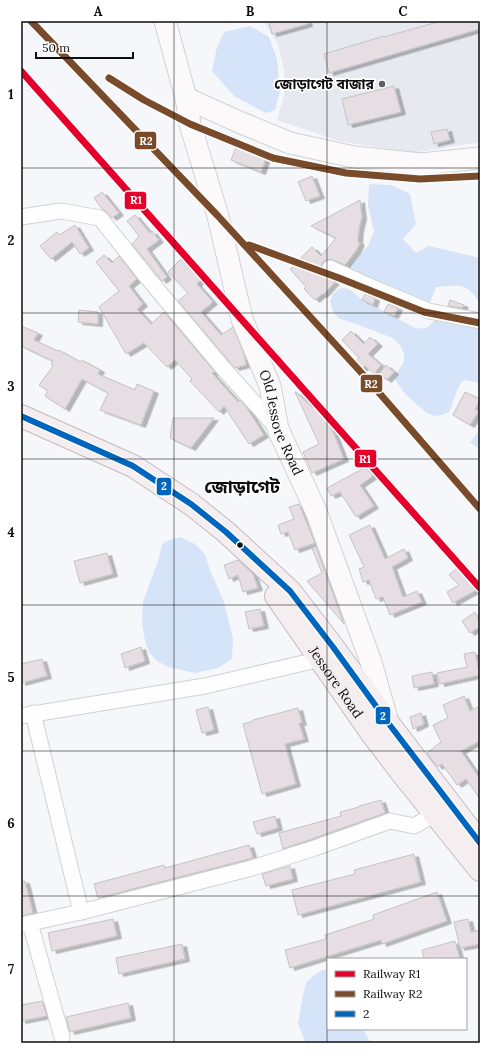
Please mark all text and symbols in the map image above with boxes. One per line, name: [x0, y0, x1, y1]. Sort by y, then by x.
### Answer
text: A: [94, 3, 103, 20]
text: B: [246, 3, 255, 20]
text: C: [399, 3, 408, 20]
scale bar: [36, 34, 133, 60]
text: 50 m: [42, 40, 70, 55]
place label: জোড়াগেট বাজার: [274, 75, 375, 93]
marker: জোড়াগেট বাজার: [377, 79, 387, 89]
text: 1: [8, 86, 14, 103]
line badge: R2: [134, 131, 157, 150]
text: R2: [139, 134, 153, 148]
line badge: R1: [124, 191, 147, 210]
text: R1: [130, 193, 143, 207]
text: 2: [8, 232, 15, 249]
street label: Old Jessore Road: [255, 367, 307, 478]
line badge: R2: [360, 374, 383, 393]
text: R2: [364, 377, 378, 391]
text: 3: [7, 378, 15, 395]
line badge: R1: [354, 449, 377, 468]
text: R1: [359, 452, 372, 466]
district label: জোড়াগেট: [204, 475, 281, 498]
line badge: 2: [156, 477, 172, 496]
text: 2: [161, 479, 167, 493]
text: 4: [7, 524, 15, 541]
unlabelled marker: [235, 540, 245, 550]
street label: Jessore Road: [304, 642, 367, 722]
text: 5: [7, 669, 15, 686]
line badge: 2: [375, 706, 391, 725]
text: 2: [380, 709, 386, 723]
text: 6: [7, 815, 15, 832]
legend: [327, 958, 467, 1030]
text: 7: [8, 961, 14, 978]
text: Railway R1: [363, 966, 420, 981]
text: Railway R2: [363, 986, 422, 1001]
text: 2: [363, 1006, 369, 1021]

